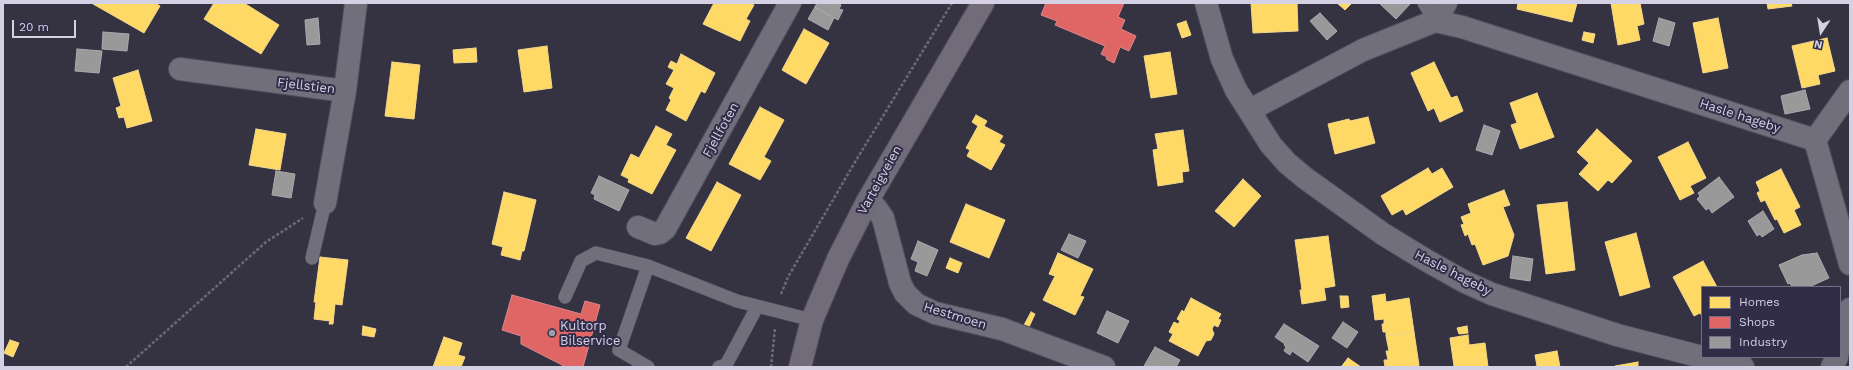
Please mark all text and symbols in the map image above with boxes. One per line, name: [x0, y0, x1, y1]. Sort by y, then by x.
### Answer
scale bar: [14, 12, 78, 38]
north arrow: [1801, 12, 1841, 52]
text: 20 m: [19, 20, 49, 34]
text: N: [1813, 37, 1824, 51]
street label: Fjellstien: [276, 75, 336, 97]
street label: Hasle hageby: [1698, 96, 1782, 136]
street label: Fjellfoten: [700, 100, 742, 160]
street label: Varteigveien: [855, 143, 905, 217]
street label: Hasle hageby: [1412, 247, 1494, 299]
legend: [1701, 286, 1841, 358]
text: Homes: [1739, 295, 1780, 309]
street label: Hestmoen: [922, 299, 988, 333]
text: Shops: [1739, 315, 1775, 329]
place label: Kultorp Bilservice: [560, 318, 621, 349]
marker: Kultorp Bilservice: [547, 328, 557, 338]
text: Industry: [1739, 335, 1787, 349]

